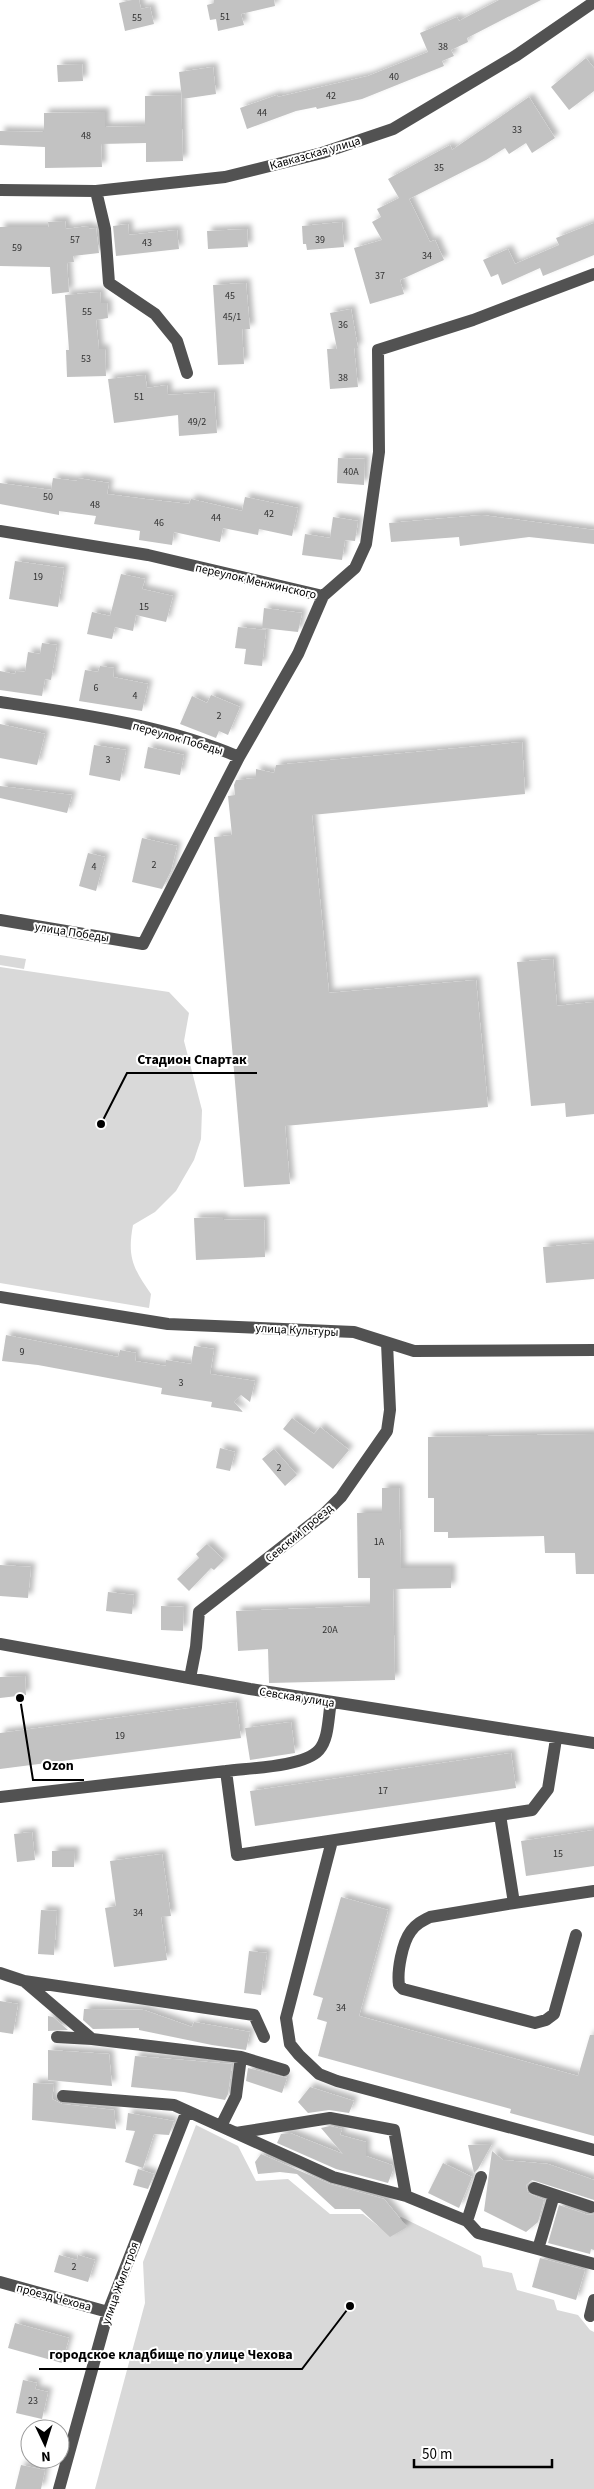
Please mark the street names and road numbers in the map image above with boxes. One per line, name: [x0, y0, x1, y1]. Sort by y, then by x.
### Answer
street label: Кавказская улица: [268, 132, 363, 175]
street label: переулок Менжинского: [194, 559, 318, 604]
street label: переулок Победы: [131, 717, 225, 759]
street label: улица Победы: [34, 918, 110, 947]
street label: улица Культуры: [255, 1320, 339, 1341]
street label: Севский проезд: [262, 1500, 337, 1567]
street label: Севская улица: [258, 1683, 336, 1712]
street label: улица Жилстроя: [98, 2239, 143, 2327]
street label: проезд Чехова: [15, 2279, 93, 2316]

